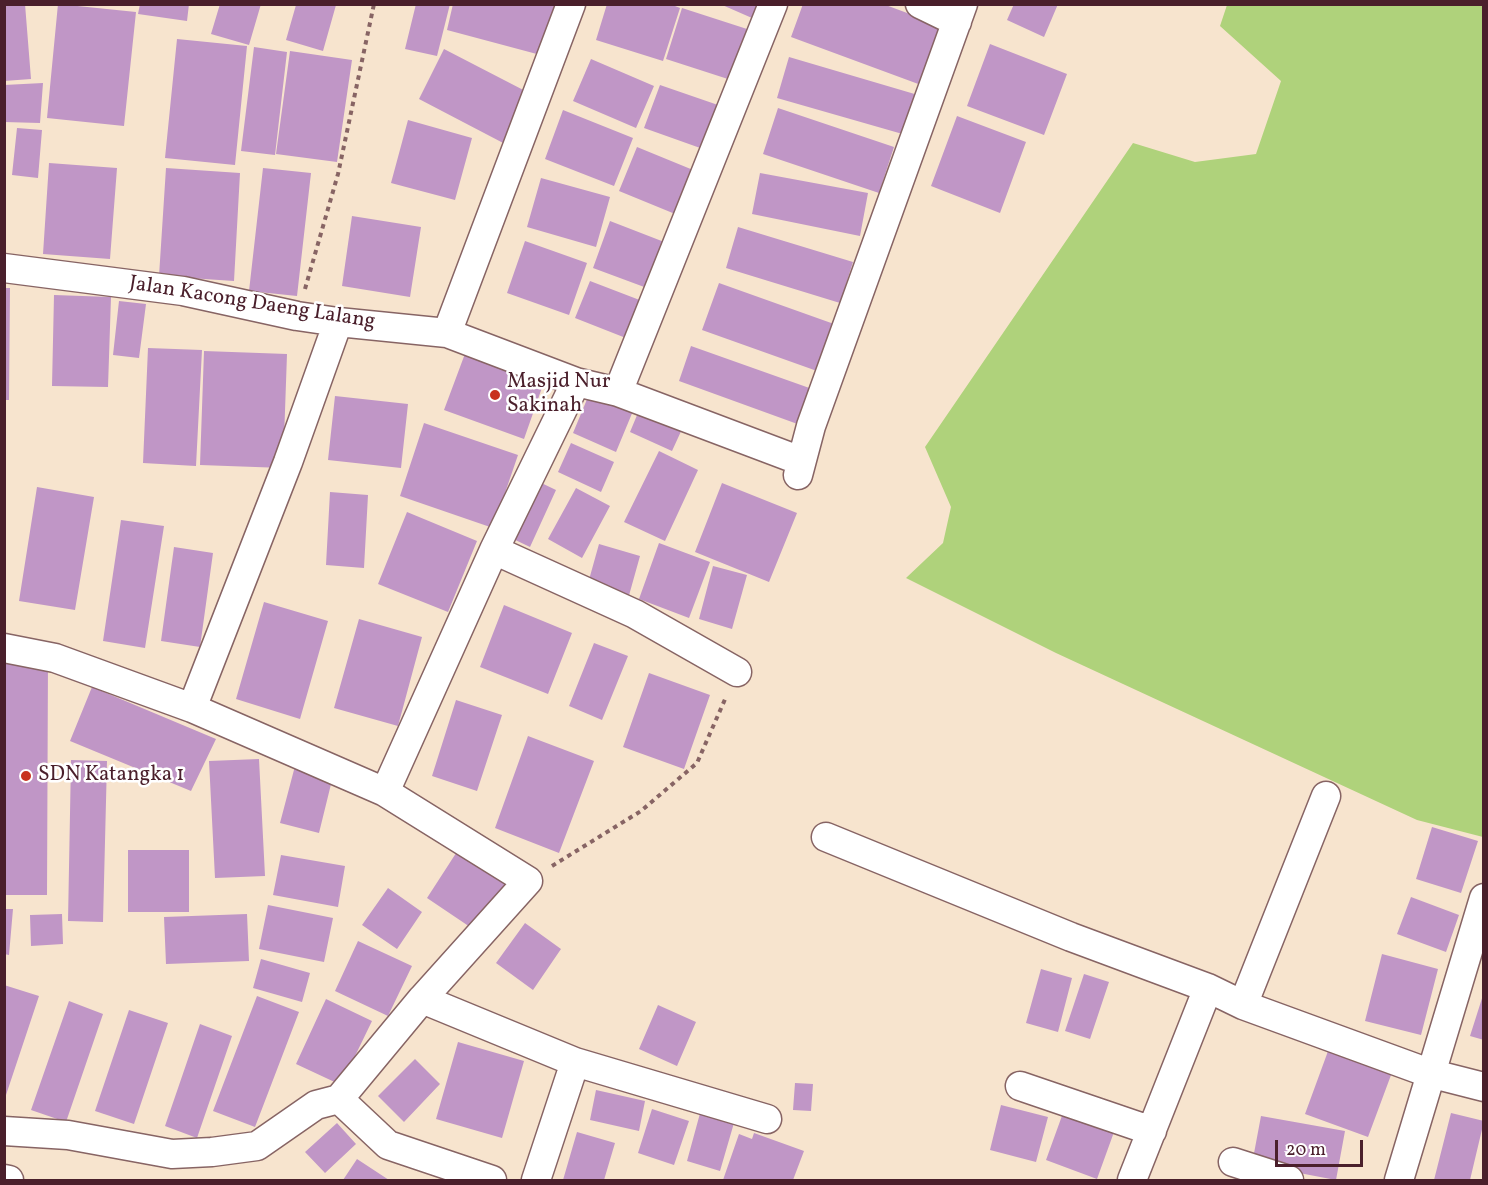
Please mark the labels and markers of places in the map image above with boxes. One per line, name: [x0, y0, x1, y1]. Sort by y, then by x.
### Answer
place label: Masjid Nur Sakinah: [507, 370, 611, 420]
marker: Masjid Nur Sakinah: [488, 388, 502, 402]
place label: SDN Katangka 1: [38, 763, 184, 789]
marker: SDN Katangka 1: [19, 769, 33, 783]

